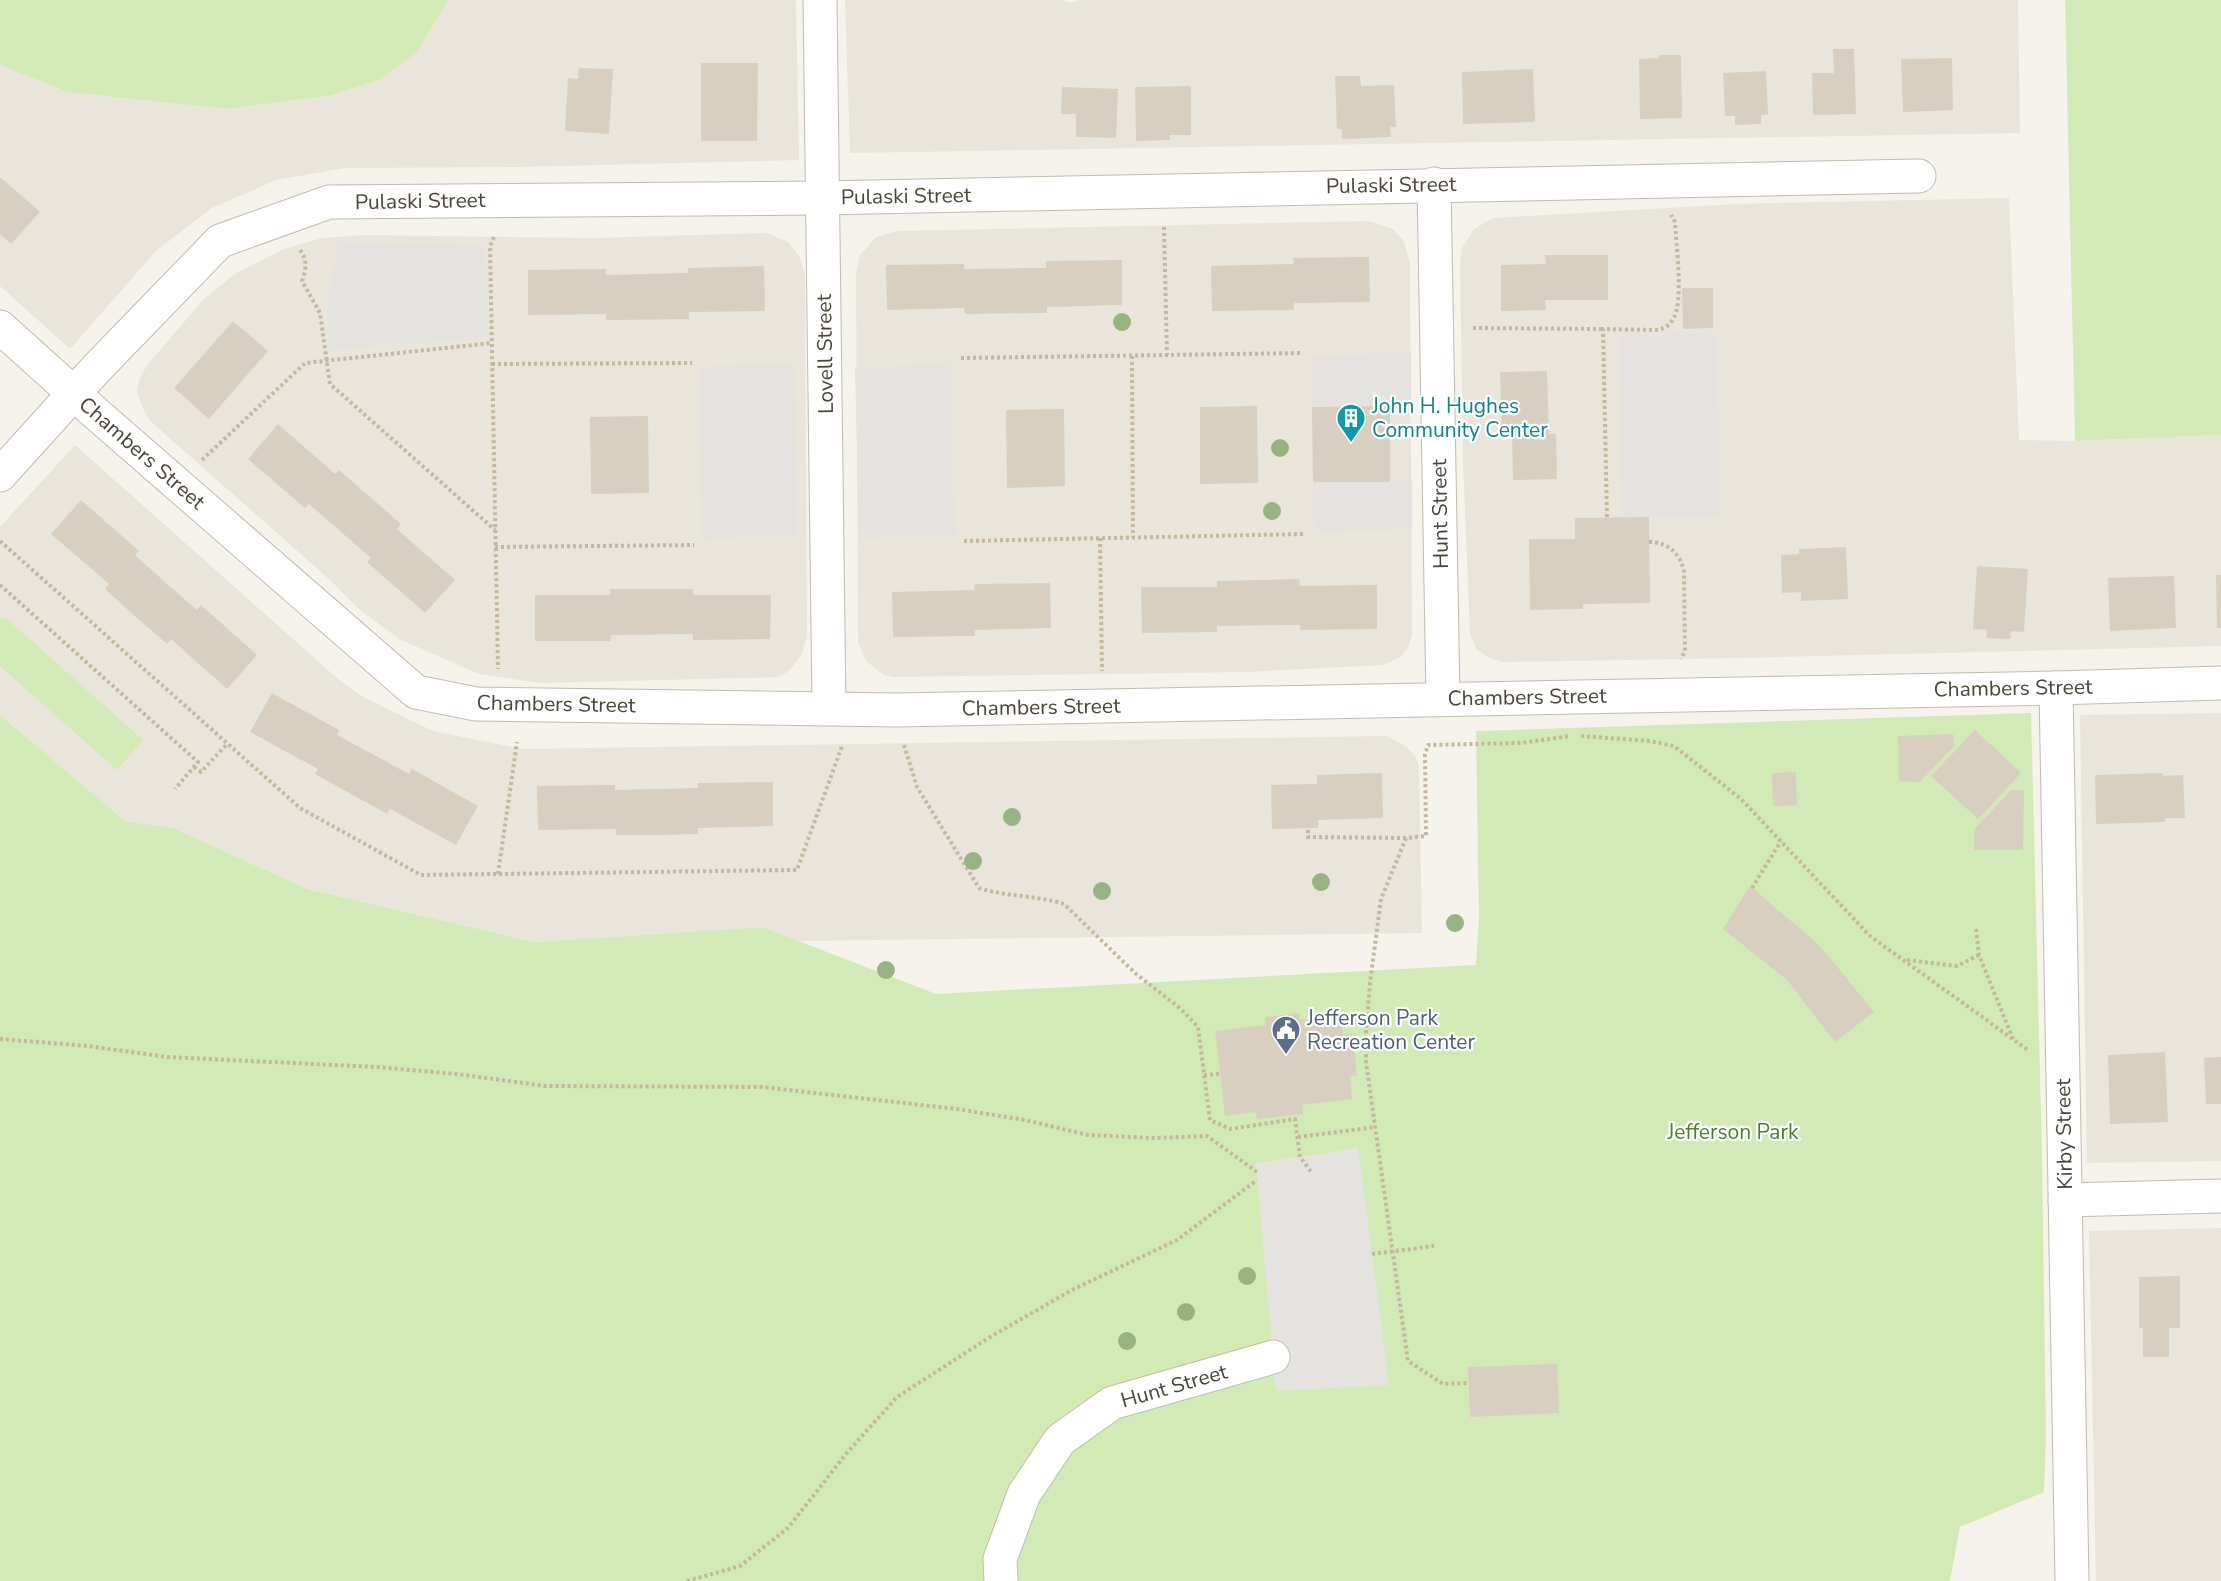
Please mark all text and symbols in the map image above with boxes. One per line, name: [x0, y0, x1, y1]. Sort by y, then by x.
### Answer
street label: Pulaski Street: [1326, 170, 1457, 200]
street label: Pulaski Street: [841, 181, 972, 211]
street label: Pulaski Street: [355, 186, 486, 216]
street label: Lovell Street: [810, 293, 840, 414]
street label: Chambers Street: [73, 390, 212, 516]
place label: John H. Hughes Community Center: [1371, 392, 1548, 444]
building icon: John H. Hughes Community Center: [1335, 402, 1367, 444]
street label: Hunt Street: [1425, 458, 1455, 569]
street label: Chambers Street: [1933, 673, 2093, 703]
street label: Chambers Street: [1447, 682, 1607, 712]
street label: Chambers Street: [476, 689, 636, 719]
street label: Chambers Street: [961, 692, 1121, 722]
place label: Jefferson Park Recreation Center: [1306, 1004, 1476, 1056]
public building icon: Jefferson Park Recreation Center: [1270, 1014, 1302, 1056]
street label: Kirby Street: [2049, 1078, 2079, 1190]
park label: Jefferson Park: [1667, 1118, 1799, 1146]
street label: Hunt Street: [1117, 1357, 1231, 1415]

